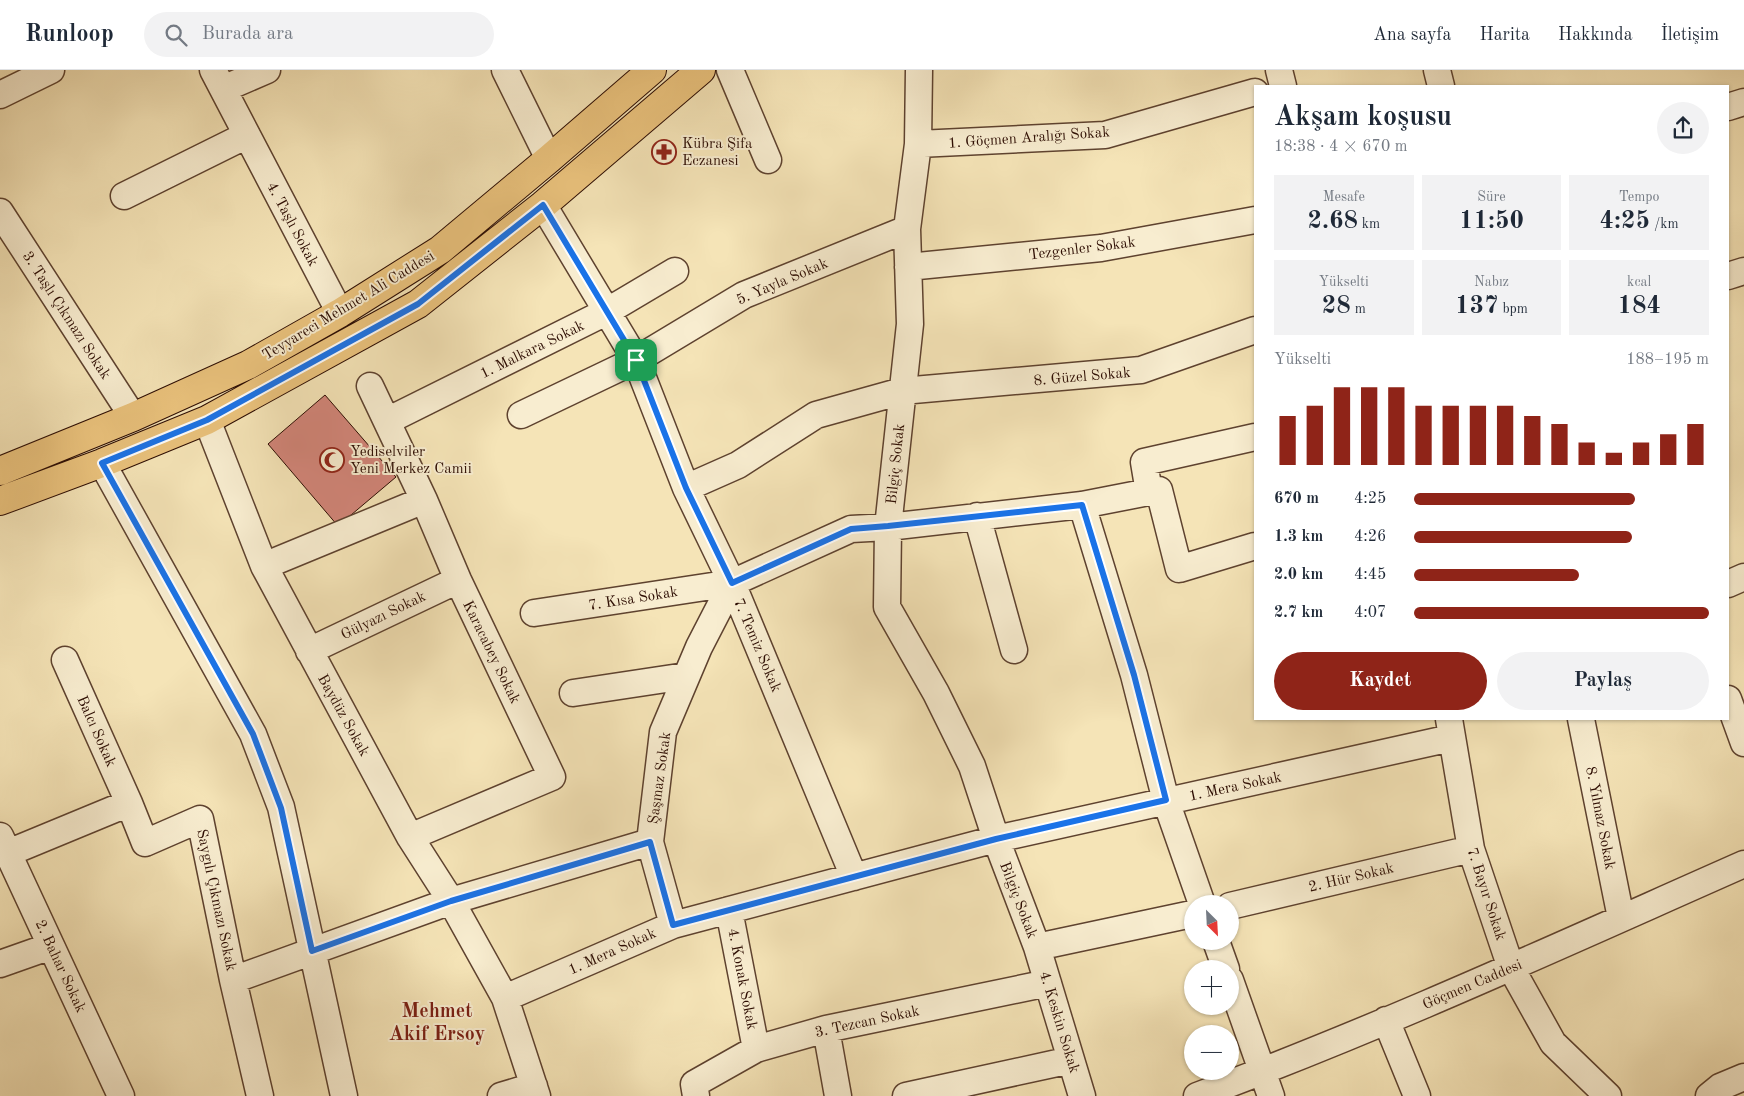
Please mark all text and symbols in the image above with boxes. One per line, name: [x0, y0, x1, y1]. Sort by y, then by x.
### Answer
search box: [144, 12, 494, 57]
icon: search: [162, 21, 190, 49]
text: Runloop: [25, 23, 114, 47]
text: Burada ara: [202, 25, 293, 44]
text: Ana sayfa: [1373, 26, 1451, 44]
text: Harita: [1479, 26, 1530, 44]
text: Hakkında: [1558, 26, 1633, 44]
text: İletişim: [1661, 26, 1719, 44]
button: share: [1657, 102, 1709, 154]
text: Akşam koşusu: [1274, 104, 1452, 132]
street label: 1. Göçmen Aralığı Sokak: [948, 125, 1111, 152]
place label: Kübra Şifa Eczanesi: [682, 137, 753, 169]
pharmacy icon: Kübra Şifa Eczanesi: [651, 139, 677, 165]
text: 18:38 · 4 × 670 m: [1274, 139, 1407, 155]
street label: 4. Taşlı Sokak: [263, 180, 320, 269]
text: Mesafe: [1323, 190, 1365, 204]
text: Süre: [1477, 190, 1506, 204]
text: Tempo: [1619, 190, 1660, 204]
text: 2.68: [1307, 209, 1358, 234]
text: 11:50: [1459, 209, 1524, 234]
text: 4:25: [1600, 209, 1650, 234]
text: km: [1358, 217, 1380, 231]
text: /km: [1650, 217, 1679, 231]
street label: Tezgenler Sokak: [1028, 235, 1137, 263]
street label: 3. Taşlı Çıkmazı Sokak: [19, 249, 113, 383]
street label: Teyyareci Mehmet Ali Caddesi: [260, 249, 437, 364]
street label: 5. Yayla Sokak: [735, 256, 831, 308]
text: Yükselti: [1319, 275, 1369, 289]
text: Nabız: [1474, 275, 1509, 289]
text: kcal: [1627, 275, 1651, 289]
text: 28: [1322, 294, 1351, 319]
text: 137: [1455, 294, 1499, 319]
text: 184: [1617, 294, 1661, 319]
text: m: [1351, 302, 1366, 316]
text: bpm: [1499, 302, 1528, 316]
street label: 1. Malkara Sokak: [478, 319, 587, 382]
pin: [615, 339, 657, 381]
icon: arrive: [622, 346, 650, 374]
text: Yükselti: [1274, 352, 1331, 368]
text: 188–195 m: [1626, 352, 1709, 368]
street label: 8. Güzel Sokak: [1033, 366, 1131, 389]
street label: Bilgiç Sokak: [885, 423, 908, 505]
place label: Yediselviler Yeni Merkez Camii: [350, 445, 472, 477]
mosque icon: Yediselviler Yeni Merkez Camii: [319, 447, 345, 473]
text: 670 m: [1274, 491, 1319, 507]
text: 4:25: [1354, 491, 1386, 507]
text: 1.3 km: [1274, 529, 1323, 545]
text: 4:26: [1354, 529, 1386, 545]
text: 2.0 km: [1274, 567, 1323, 583]
text: 4:45: [1354, 567, 1386, 583]
street label: 7. Kısa Sokak: [587, 585, 679, 614]
street label: Gülyazı Sokak: [339, 589, 429, 643]
street label: 7. Temiz Sokak: [730, 597, 783, 695]
street label: Karacabey Sokak: [459, 599, 522, 707]
text: 2.7 km: [1274, 605, 1323, 621]
text: 4:07: [1354, 605, 1386, 621]
button: Kaydet: [1274, 652, 1487, 710]
button: Paylaş: [1497, 652, 1709, 710]
street label: Baydüz Sokak: [314, 672, 371, 759]
street label: Balcı Sokak: [73, 694, 118, 770]
street label: Şaşmaz Sokak: [647, 731, 674, 825]
street label: 8. Yılmaz Sokak: [1582, 765, 1617, 871]
street label: 1. Mera Sokak: [1188, 770, 1283, 805]
street label: Saygılı Çıkmazı Sokak: [193, 828, 238, 973]
street label: 7. Bayır Sokak: [1463, 846, 1508, 943]
street label: Bilgiç Sokak: [996, 860, 1039, 941]
street label: 2. Hür Sokak: [1307, 861, 1396, 896]
north arrow: [1184, 895, 1239, 950]
map controls: [1184, 895, 1239, 1080]
street label: 2. Bahar Sokak: [32, 918, 88, 1016]
street label: 1. Mera Sokak: [567, 926, 659, 978]
street label: 4. Konak Sokak: [724, 927, 759, 1032]
street label: Göçmen Caddesi: [1421, 958, 1525, 1013]
button: +: [1184, 960, 1239, 1015]
street label: 4. Keskin Sokak: [1036, 970, 1081, 1075]
district label: Mehmet Akif Ersoy: [389, 1002, 485, 1045]
street label: 3. Tezcan Sokak: [814, 1004, 921, 1041]
button: −: [1184, 1025, 1239, 1080]

